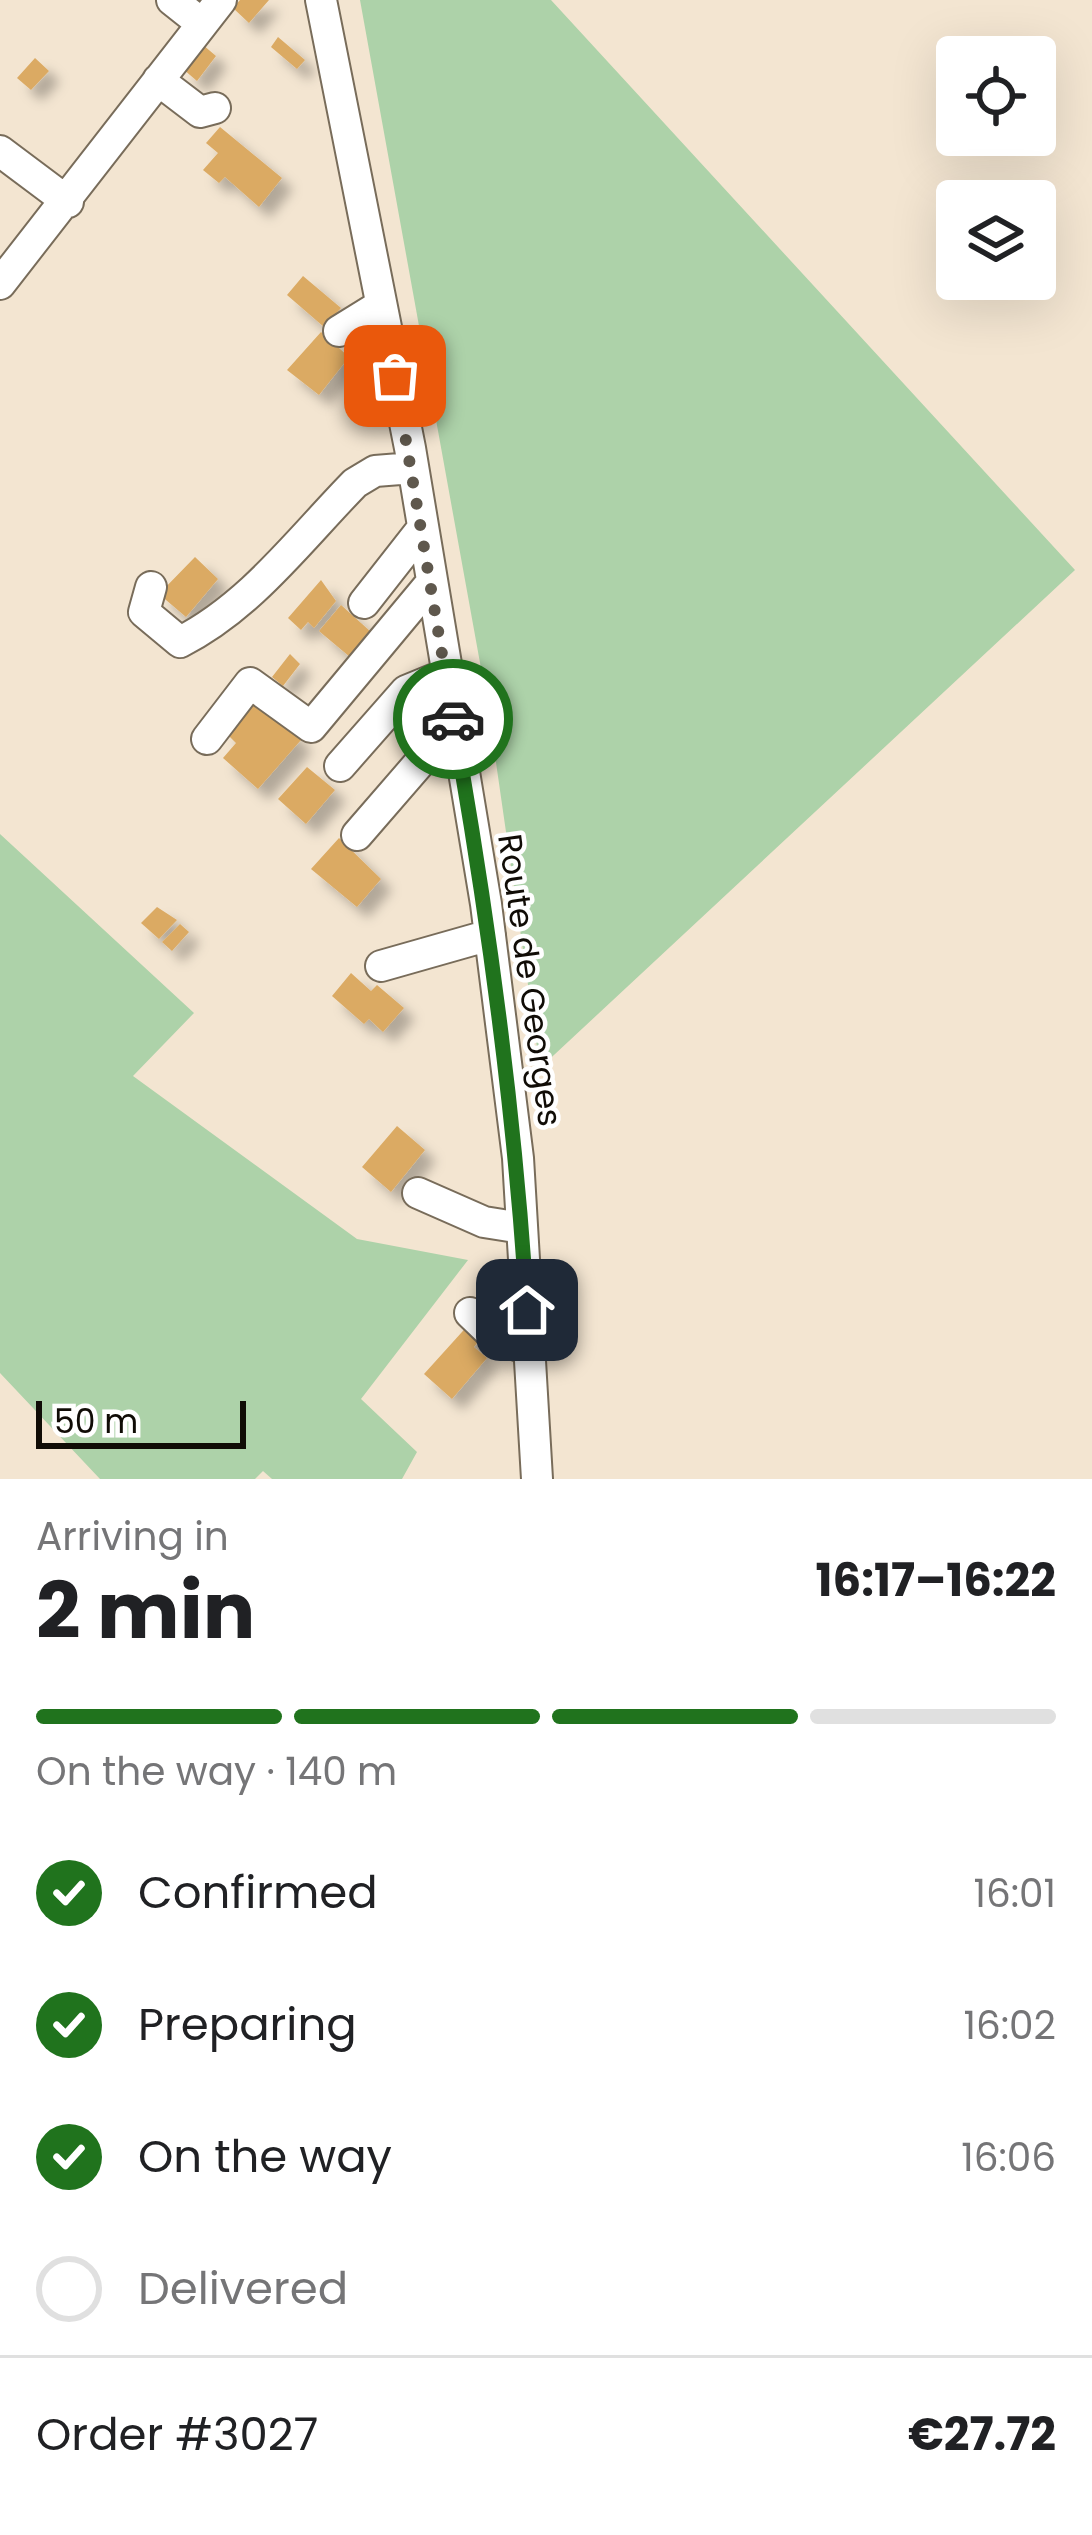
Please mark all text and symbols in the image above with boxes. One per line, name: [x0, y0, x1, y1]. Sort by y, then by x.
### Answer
map controls: [936, 36, 1056, 300]
button: locate: [936, 36, 1056, 156]
button: layers: [936, 180, 1056, 300]
pin: [344, 325, 446, 427]
icon: bag: [362, 343, 428, 409]
courier: [393, 659, 513, 779]
icon: car: [420, 686, 486, 752]
street label: Route de Georges: [486, 831, 574, 1129]
pin: [476, 1259, 578, 1361]
icon: home: [494, 1277, 560, 1343]
scale bar: [36, 1395, 246, 1448]
text: 50 m: [54, 1398, 138, 1445]
text: Arriving in: [36, 1509, 229, 1564]
text: 16:17–16:22: [816, 1549, 1056, 1612]
text: 2 min: [36, 1556, 255, 1665]
text: On the way · 140 m: [36, 1744, 397, 1799]
icon: check: [36, 1860, 102, 1926]
text: Confirmed: [138, 1861, 378, 1924]
text: 16:01: [973, 1866, 1056, 1921]
icon: check: [36, 1992, 102, 2058]
text: Preparing: [138, 1993, 357, 2056]
text: 16:02: [964, 1998, 1056, 2053]
icon: check: [36, 2124, 102, 2190]
text: On the way: [138, 2125, 392, 2188]
text: 16:06: [961, 2130, 1056, 2185]
text: Delivered: [138, 2257, 348, 2320]
text: Order #3027: [36, 2403, 318, 2466]
text: €27.72: [908, 2403, 1056, 2466]

